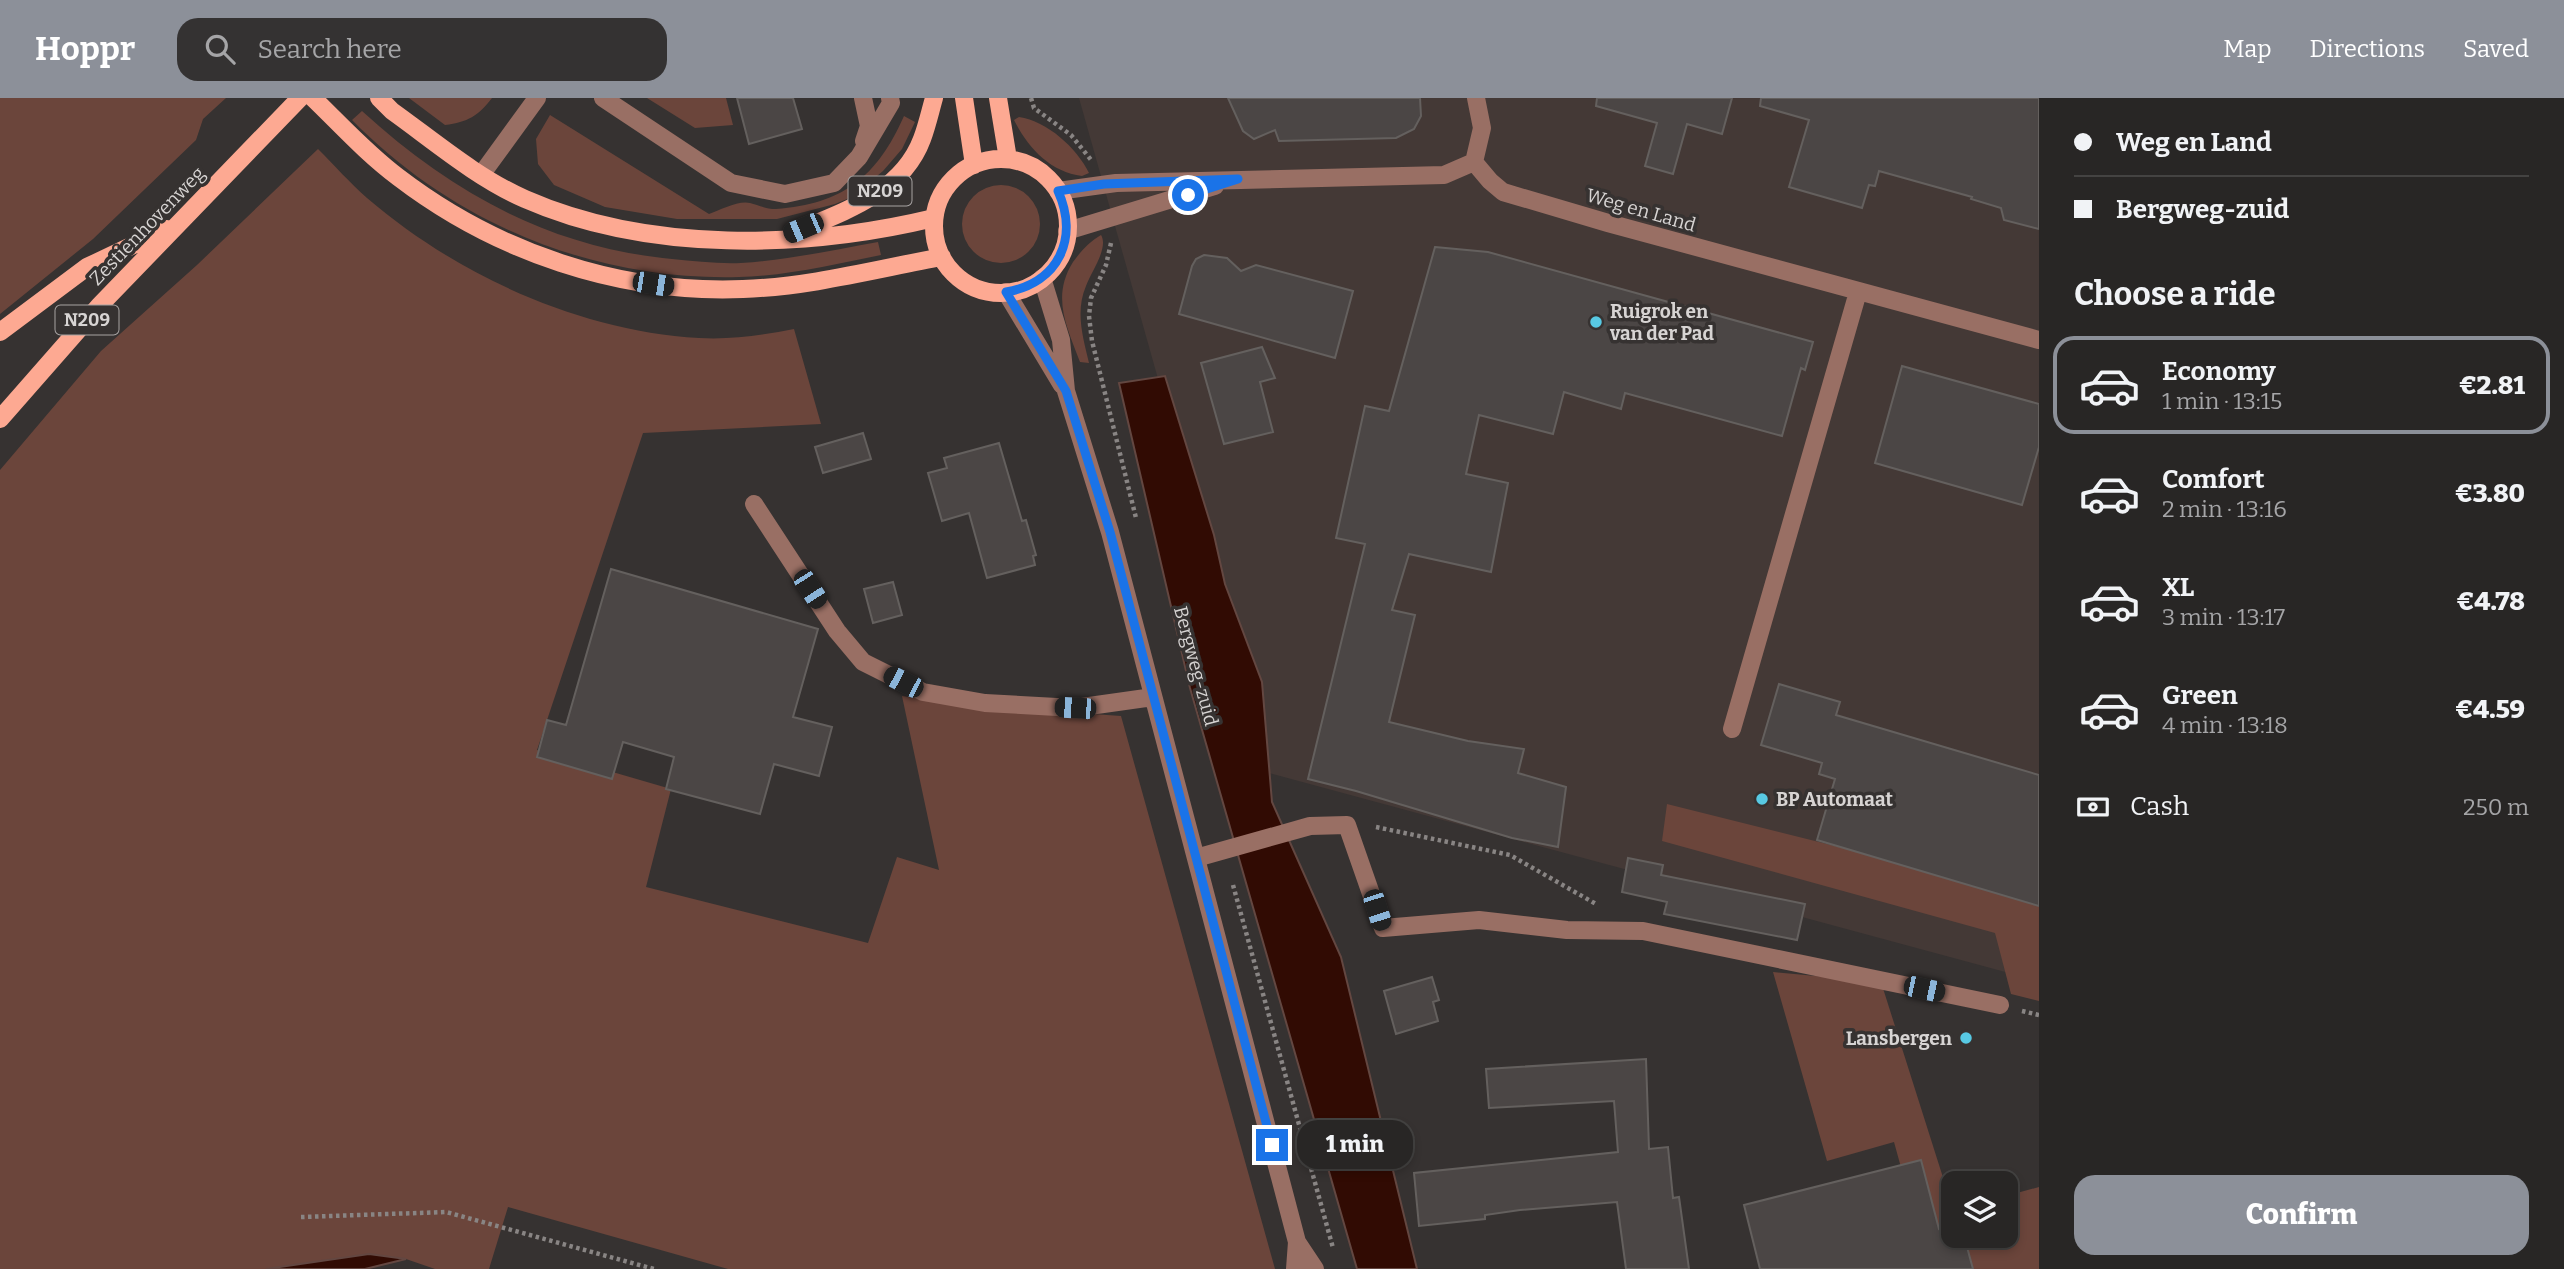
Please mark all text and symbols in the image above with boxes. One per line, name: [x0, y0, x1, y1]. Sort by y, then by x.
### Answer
search box: [177, 18, 667, 81]
text: Hoppr: [35, 29, 135, 69]
icon: search: [201, 30, 239, 68]
text: Search here: [257, 34, 402, 65]
text: Map: [2223, 35, 2272, 63]
text: Directions: [2310, 35, 2425, 63]
text: Saved: [2463, 35, 2529, 63]
text: Weg en Land: [2116, 127, 2272, 158]
street label: Zestienhovenweg: [85, 162, 210, 290]
road number: N209: [848, 176, 912, 206]
route start: [1172, 179, 1204, 211]
street label: Weg en Land: [1583, 183, 1699, 237]
text: Bergweg-zuid: [2116, 194, 2289, 225]
car: [780, 210, 827, 246]
car: [631, 270, 676, 298]
text: Choose a ride: [2074, 275, 2275, 313]
place label: Ruigrok en van der Pad: [1609, 300, 1714, 345]
road number: N209: [56, 306, 119, 334]
marker: Ruigrok en van der Pad: [1588, 314, 1604, 330]
icon: car: [2078, 354, 2141, 417]
text: Economy: [2162, 356, 2276, 387]
text: €2.81: [2459, 370, 2525, 401]
text: 1 min · 13:15: [2162, 387, 2282, 415]
icon: car: [2078, 462, 2141, 525]
text: Comfort: [2162, 464, 2265, 495]
text: €3.80: [2455, 478, 2525, 509]
text: 2 min · 13:16: [2162, 495, 2287, 523]
car: [790, 566, 831, 612]
icon: car: [2078, 570, 2141, 633]
text: XL: [2162, 572, 2194, 603]
text: €4.78: [2457, 586, 2525, 617]
street label: Bergweg-zuid: [1169, 603, 1223, 729]
text: 3 min · 13:17: [2162, 603, 2285, 631]
car: [880, 663, 927, 701]
icon: car: [2078, 678, 2141, 741]
text: Green: [2162, 680, 2238, 711]
text: €4.59: [2455, 694, 2525, 725]
car: [1054, 696, 1097, 720]
text: 4 min · 13:18: [2162, 711, 2288, 739]
place label: BP Automaat: [1776, 788, 1894, 811]
icon: cash: [2074, 788, 2112, 826]
marker: BP Automaat: [1754, 791, 1770, 807]
text: Cash: [2130, 791, 2189, 822]
text: 250 m: [2463, 793, 2529, 821]
car: [1361, 887, 1394, 933]
car: [1902, 974, 1947, 1004]
place label: Lansbergen: [1846, 1027, 1953, 1050]
marker: Lansbergen: [1958, 1030, 1974, 1046]
callout: 1 min: [1296, 1121, 1412, 1170]
route end: [1256, 1129, 1288, 1161]
text: 1 min: [1326, 1130, 1384, 1158]
map controls: [1941, 1171, 2018, 1248]
button: layers: [1941, 1171, 2018, 1248]
button: Confirm: [2074, 1175, 2529, 1255]

